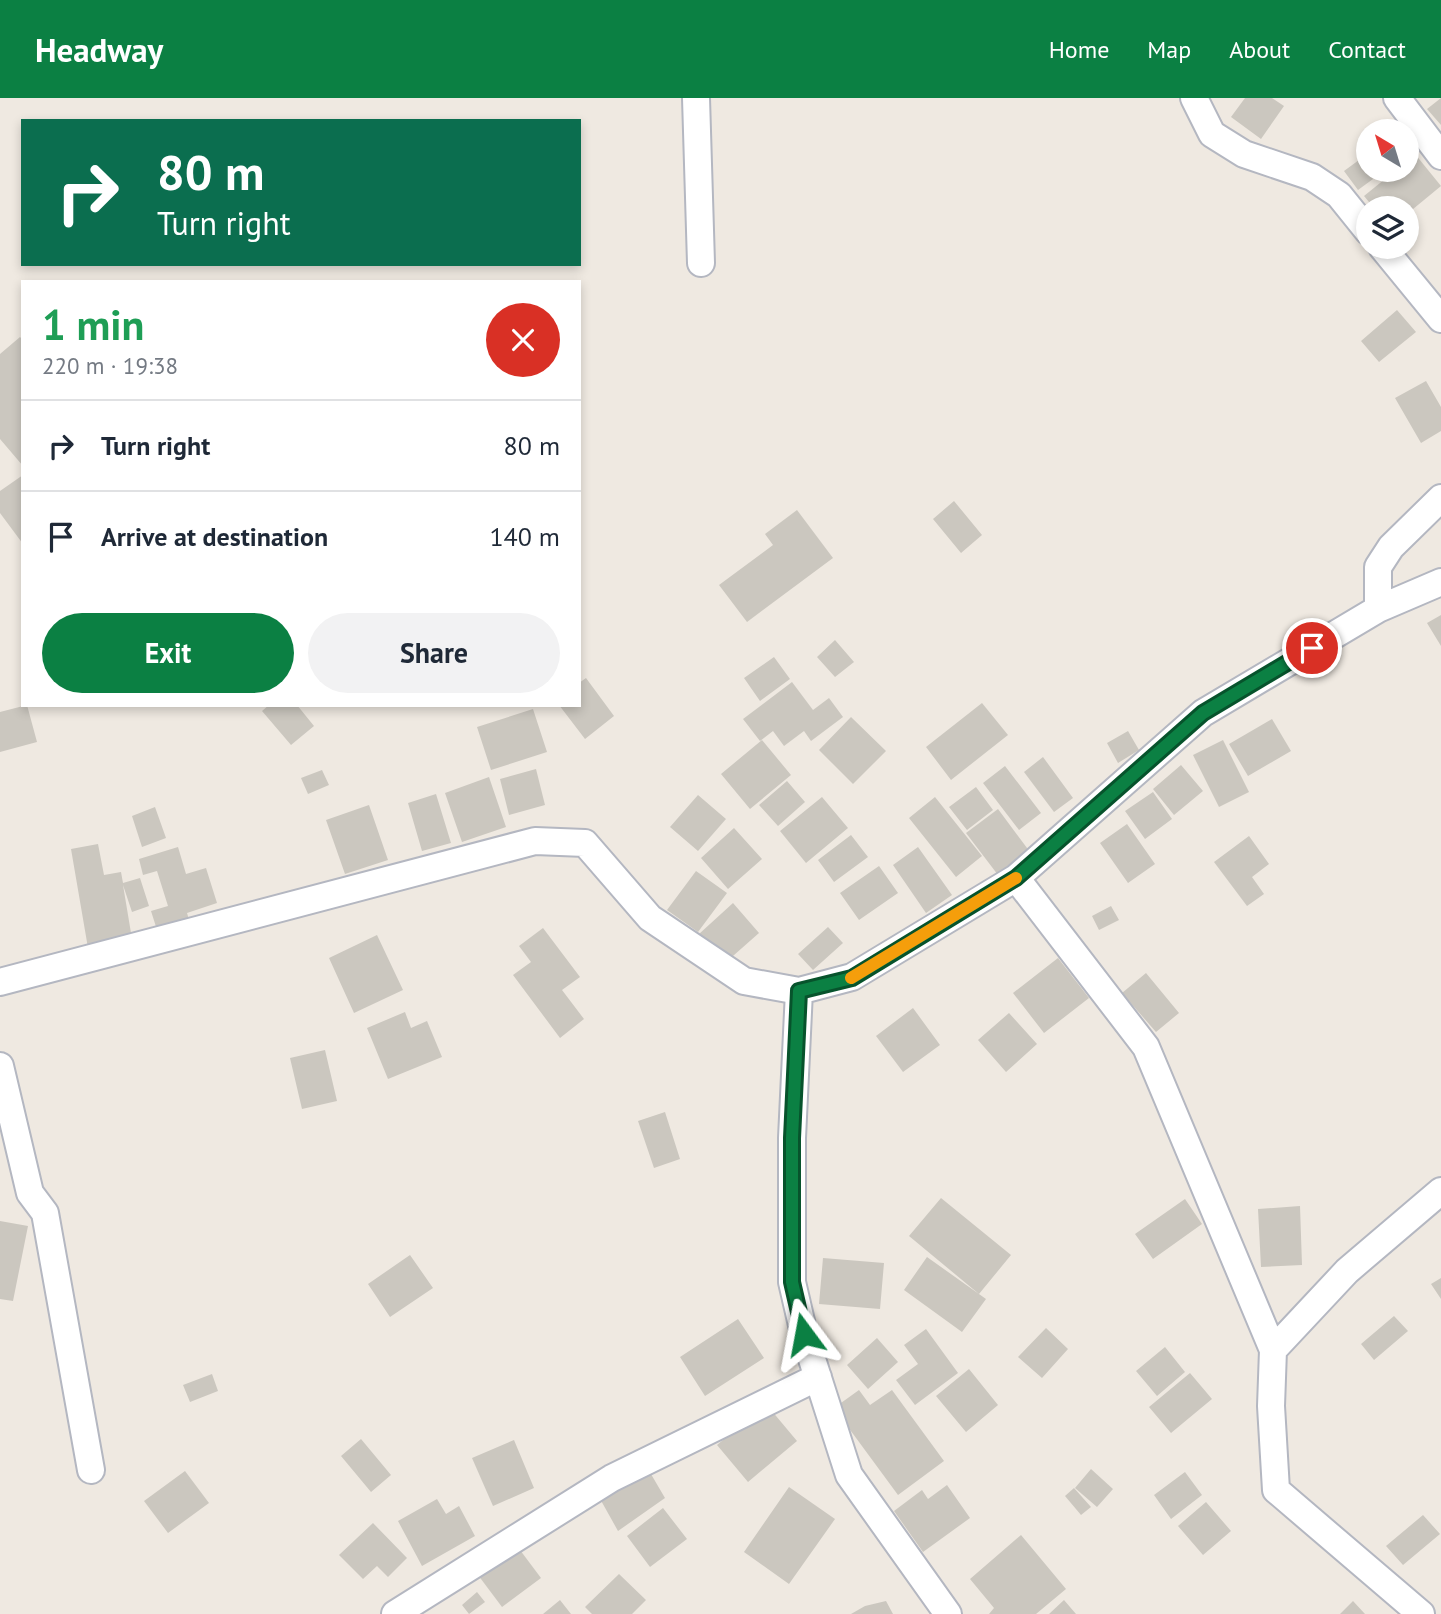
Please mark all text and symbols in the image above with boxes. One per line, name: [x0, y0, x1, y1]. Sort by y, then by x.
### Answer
text: Headway: [35, 28, 163, 71]
text: Home: [1049, 34, 1109, 65]
text: Map: [1147, 34, 1191, 65]
text: About: [1229, 34, 1290, 65]
text: Contact: [1328, 34, 1406, 65]
north arrow: [1356, 119, 1419, 182]
map controls: [1356, 119, 1419, 259]
text: 80 m: [157, 140, 264, 204]
icon: right: [42, 147, 133, 238]
button: layers: [1356, 196, 1419, 259]
text: Turn right: [157, 202, 291, 244]
text: 1 min: [42, 297, 144, 352]
button: close: [486, 303, 560, 377]
text: 220 m · 19:38: [42, 351, 178, 380]
icon: right: [42, 427, 80, 465]
text: Turn right: [101, 429, 210, 462]
text: 80 m: [504, 429, 560, 462]
icon: arrive: [42, 518, 80, 556]
text: Arrive at destination: [101, 520, 328, 553]
text: 140 m: [489, 520, 560, 553]
button: Exit: [42, 613, 294, 693]
button: Share: [308, 613, 560, 693]
pin: [1282, 618, 1342, 678]
icon: arrive: [1293, 629, 1331, 667]
position arrow: [767, 1297, 841, 1371]

